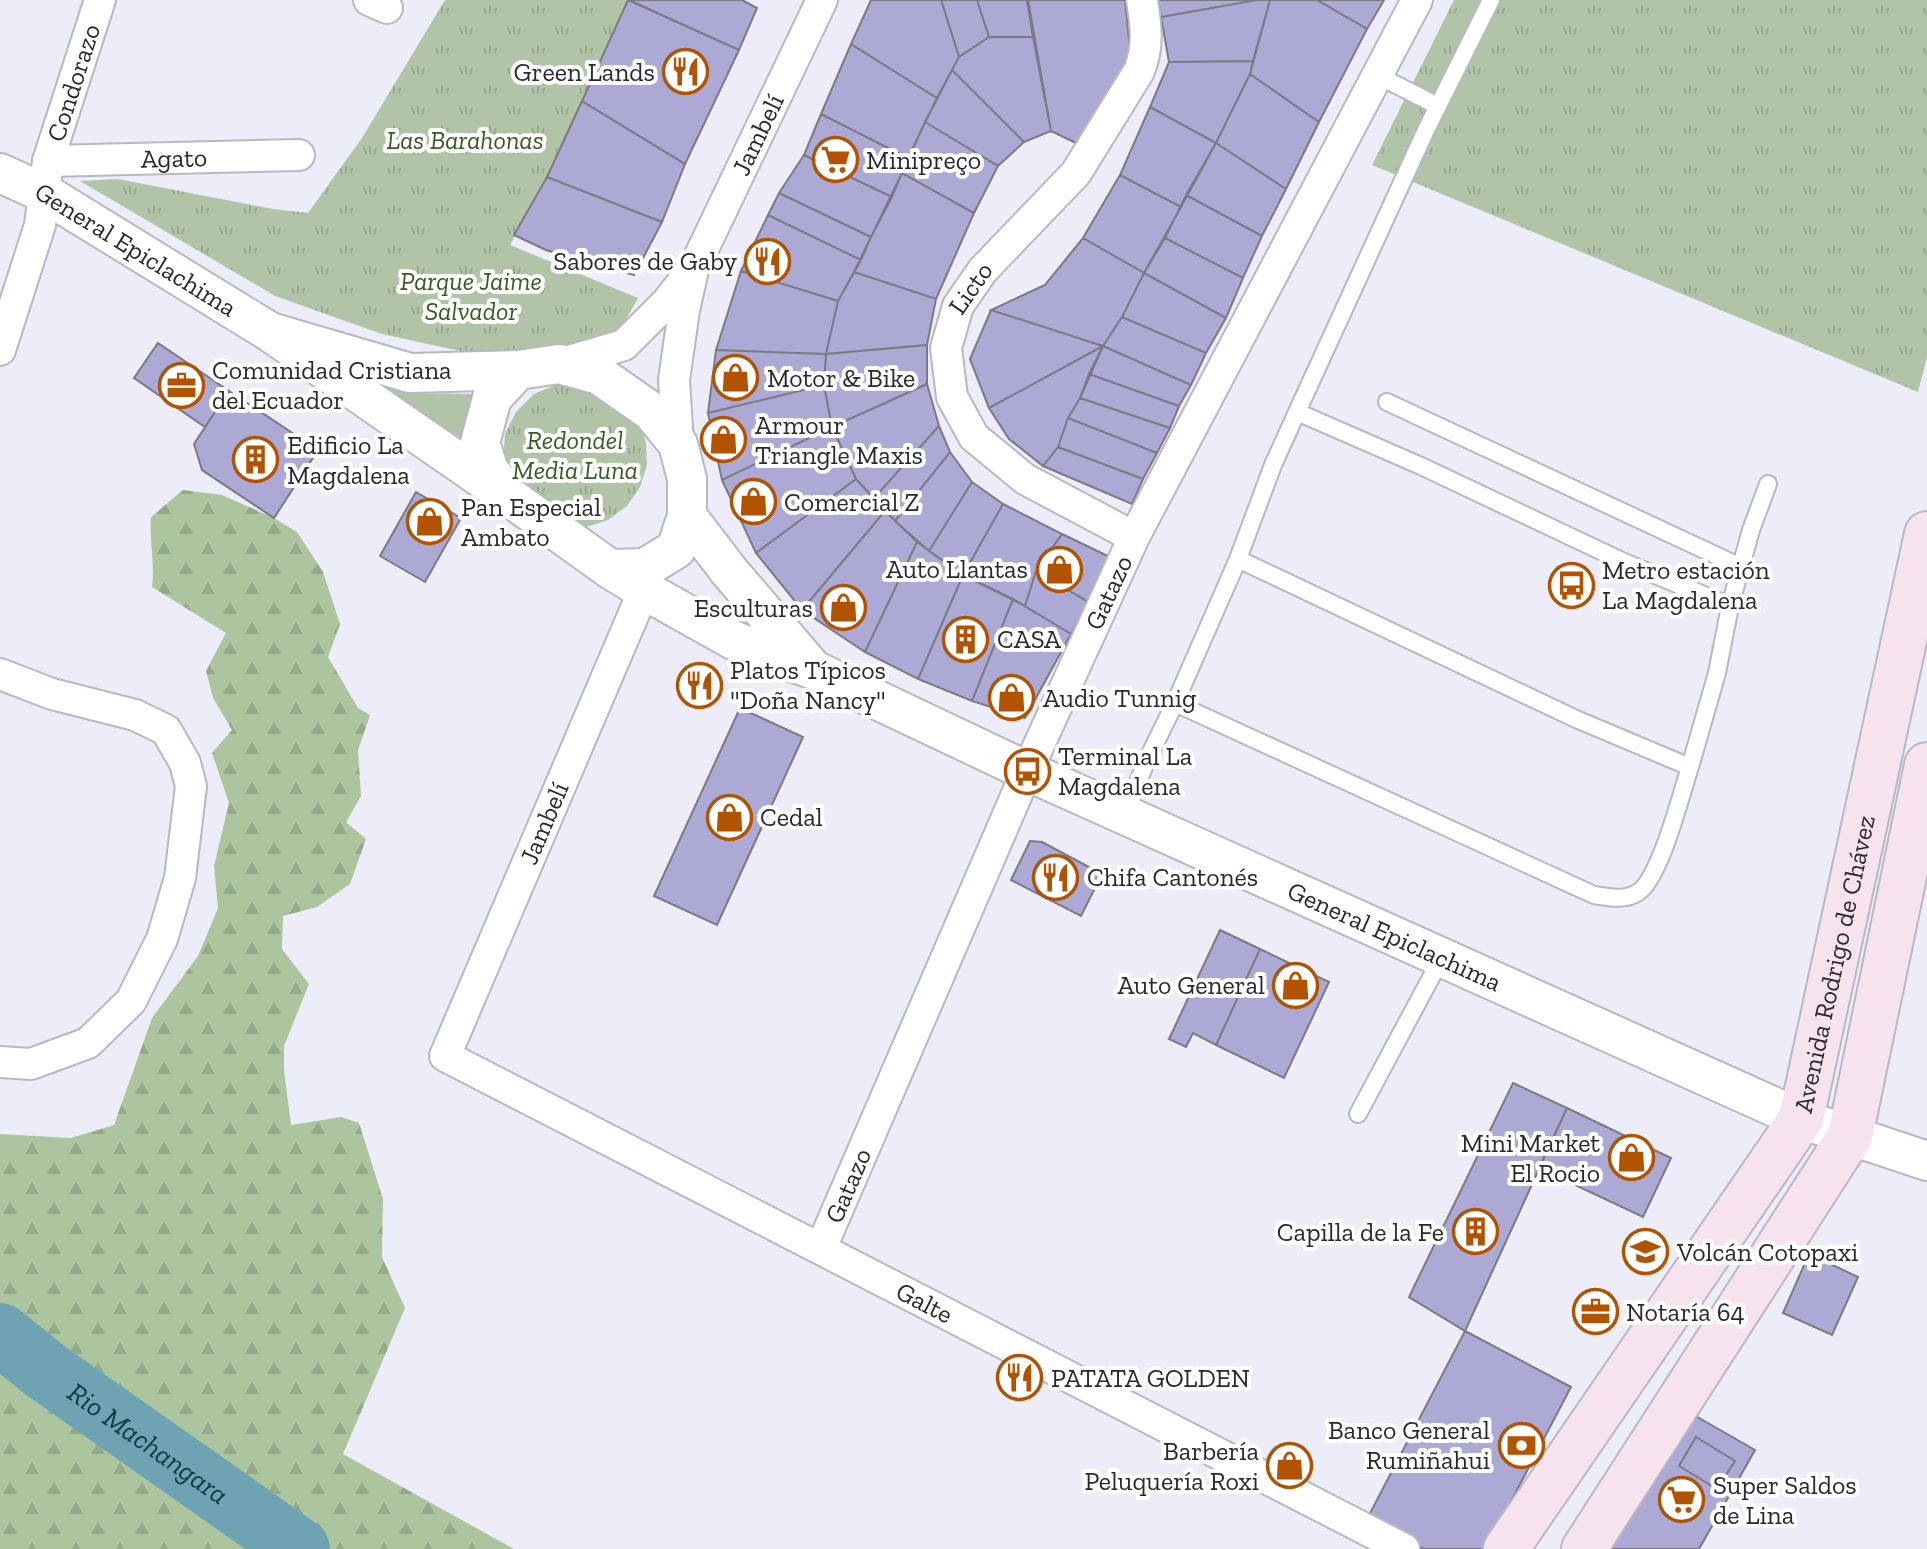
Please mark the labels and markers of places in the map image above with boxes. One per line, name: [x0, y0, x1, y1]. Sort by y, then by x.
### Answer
restaurant icon: Green Lands: [662, 48, 710, 96]
place label: Green Lands: [514, 56, 655, 88]
supermarket icon: Minipreço: [811, 136, 859, 184]
place label: Minipreço: [866, 144, 981, 176]
restaurant icon: Sabores de Gaby: [744, 237, 792, 285]
place label: Sabores de Gaby: [553, 245, 738, 277]
place label: Comunidad Cristiana del Ecuador: [212, 354, 452, 416]
shop icon: Motor & Bike: [712, 354, 760, 402]
office icon: Comunidad Cristiana del Ecuador: [157, 361, 205, 409]
place label: Motor & Bike: [767, 362, 915, 394]
place label: Armour Triangle Maxis: [755, 409, 923, 471]
shop icon: Armour Triangle Maxis: [700, 416, 748, 464]
place label: Edificio La Magdalena: [287, 429, 410, 491]
building icon: Edificio La Magdalena: [232, 436, 280, 484]
shop icon: Comercial Z: [729, 478, 777, 526]
place label: Comercial Z: [784, 486, 919, 518]
place label: Pan Especial Ambato: [461, 491, 601, 553]
shop icon: Pan Especial Ambato: [406, 498, 454, 546]
shop icon: Auto Llantas: [1035, 545, 1083, 593]
place label: Auto Llantas: [886, 553, 1028, 585]
place label: Metro estación La Magdalena: [1602, 554, 1770, 616]
bus stop icon: Metro estación La Magdalena: [1547, 561, 1595, 609]
shop icon: Esculturas: [820, 584, 868, 632]
place label: Esculturas: [694, 592, 813, 624]
building icon: CASA: [942, 615, 990, 663]
place label: CASA: [997, 623, 1062, 655]
place label: Platos Típicos "Doña Nancy": [730, 654, 886, 716]
restaurant icon: Platos Típicos "Doña Nancy": [675, 661, 723, 709]
shop icon: Audio Tunnig: [988, 674, 1036, 722]
place label: Audio Tunnig: [1043, 682, 1196, 714]
place label: Terminal La Magdalena: [1058, 740, 1193, 802]
bus stop icon: Terminal La Magdalena: [1003, 747, 1051, 795]
shop icon: Cedal: [705, 793, 753, 841]
place label: Cedal: [760, 801, 823, 833]
restaurant icon: Chifa Cantonés: [1032, 853, 1080, 901]
place label: Chifa Cantonés: [1087, 861, 1258, 893]
shop icon: Auto General: [1272, 961, 1320, 1009]
place label: Auto General: [1117, 969, 1265, 1001]
place label: Mini Market El Rocio: [1461, 1127, 1600, 1189]
shop icon: Mini Market El Rocio: [1607, 1134, 1655, 1182]
building icon: Capilla de la Fe: [1451, 1208, 1499, 1256]
place label: Capilla de la Fe: [1277, 1216, 1444, 1248]
school or university icon: Volcán Cotopaxi: [1622, 1228, 1670, 1276]
place label: Volcán Cotopaxi: [1676, 1236, 1858, 1268]
office icon: Notaría 64: [1571, 1288, 1619, 1336]
place label: Notaría 64: [1626, 1296, 1745, 1328]
restaurant icon: PATATA GOLDEN: [996, 1354, 1044, 1402]
place label: PATATA GOLDEN: [1051, 1362, 1250, 1394]
place label: Banco General Rumiñahui: [1328, 1414, 1490, 1476]
bank icon: Banco General Rumiñahui: [1497, 1421, 1545, 1469]
place label: Barbería Peluquería Roxi: [1084, 1435, 1259, 1497]
shop icon: Barbería Peluquería Roxi: [1266, 1442, 1314, 1490]
place label: Super Saldos de Lina: [1713, 1469, 1857, 1531]
supermarket icon: Super Saldos de Lina: [1658, 1476, 1706, 1524]

